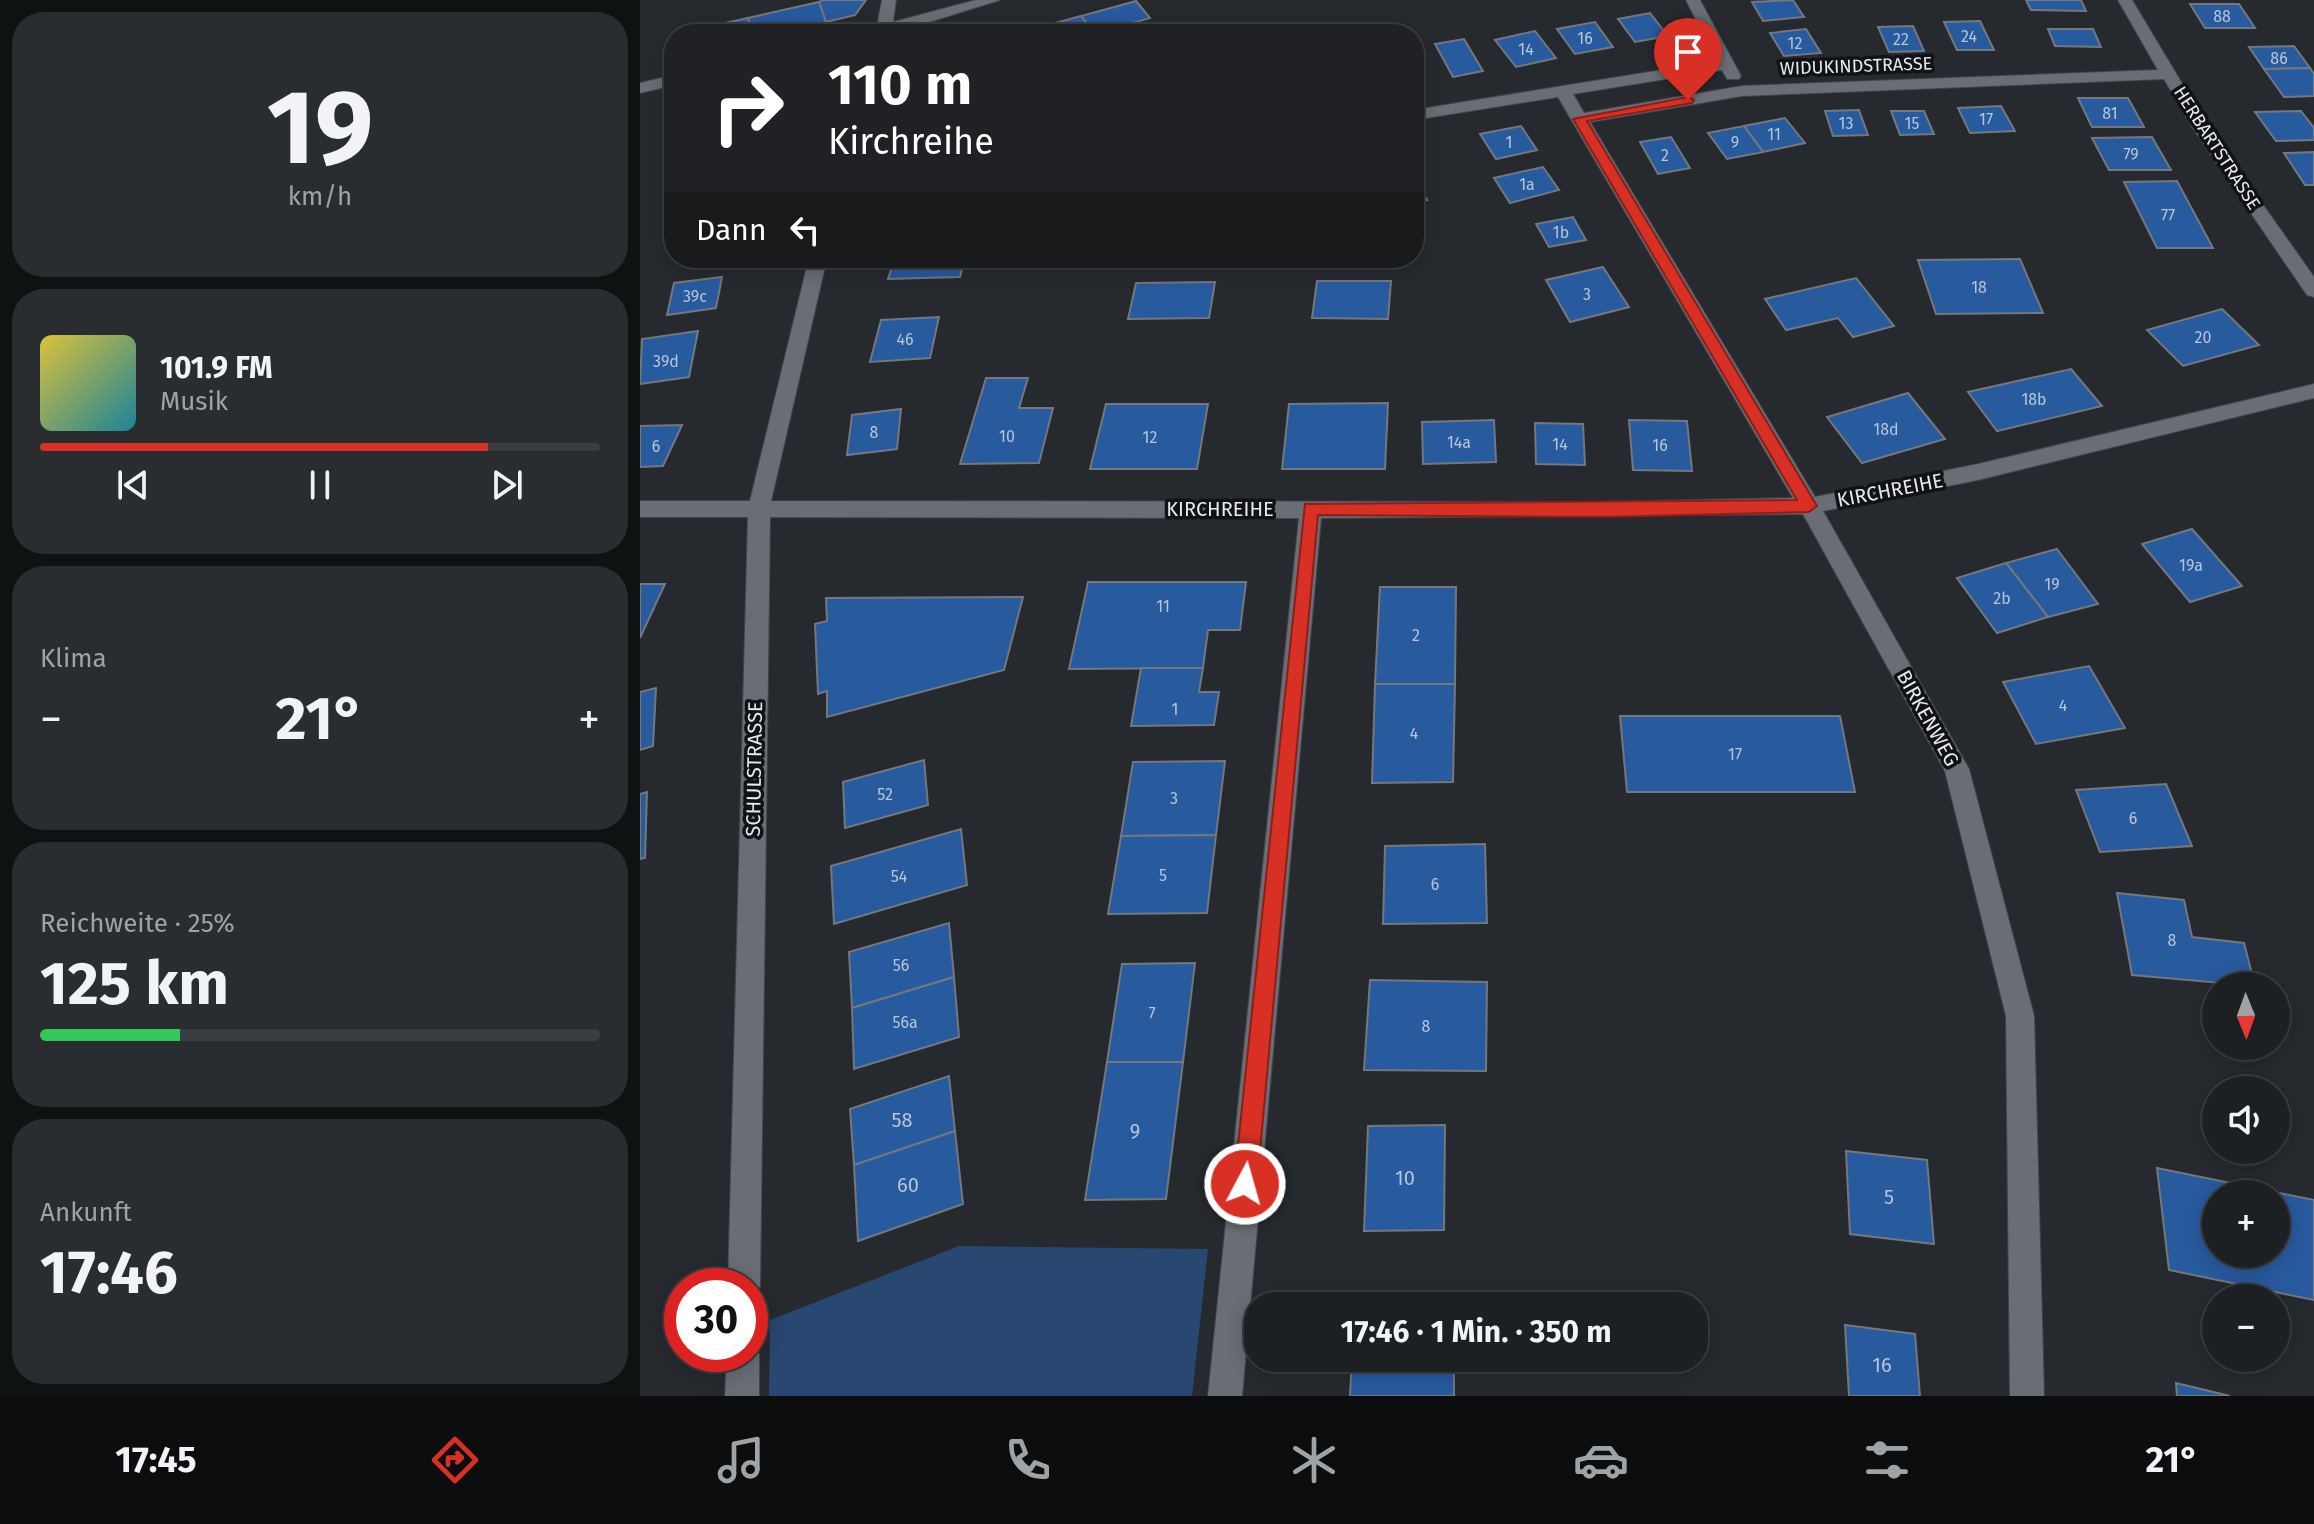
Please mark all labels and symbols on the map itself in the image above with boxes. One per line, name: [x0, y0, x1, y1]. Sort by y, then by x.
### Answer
house number: 88: [2213, 7, 2231, 26]
pin: [1654, 18, 1722, 100]
house number: 24: [1961, 27, 1977, 46]
house number: 16: [1577, 29, 1593, 48]
house number: 22: [1893, 30, 1909, 49]
house number: 12: [1788, 34, 1802, 53]
house number: 14: [1518, 40, 1534, 59]
house number: 86: [2270, 49, 2288, 68]
street label: WIDUKINDSTRASSE: [1779, 52, 1933, 80]
street label: HERBARTSTRASSE: [2169, 82, 2265, 214]
house number: 81: [2102, 104, 2118, 123]
house number: 17: [1979, 110, 1993, 129]
house number: 13: [1839, 114, 1853, 133]
house number: 15: [1905, 114, 1919, 133]
house number: 11: [1767, 125, 1781, 144]
house number: 1: [1506, 133, 1512, 152]
house number: 9: [1731, 133, 1739, 152]
house number: 79: [2123, 145, 2139, 164]
house number: 2: [1661, 146, 1669, 165]
house number: 1a: [1519, 175, 1535, 194]
house number: 77: [2161, 206, 2175, 225]
house number: 1b: [1553, 223, 1569, 242]
house number: 18: [1971, 278, 1987, 297]
house number: 3: [1583, 285, 1591, 304]
house number: 39c: [683, 287, 707, 306]
house number: 20: [2195, 328, 2211, 347]
house number: 46: [896, 330, 914, 349]
house number: 39d: [653, 352, 679, 371]
house number: 18b: [2021, 390, 2047, 409]
house number: 18d: [1873, 420, 1899, 439]
house number: 8: [870, 423, 879, 442]
house number: 10: [999, 427, 1015, 446]
house number: 12: [1143, 428, 1157, 447]
house number: 14a: [1447, 433, 1471, 452]
house number: 14: [1552, 435, 1568, 454]
house number: 16: [1652, 436, 1668, 455]
house number: 6: [652, 437, 660, 456]
street label: KIRCHREIHE: [1835, 468, 1945, 512]
street label: KIRCHREIHE: [1166, 497, 1274, 521]
house number: 19a: [2179, 556, 2203, 575]
house number: 19: [2044, 575, 2060, 594]
house number: 2b: [1993, 589, 2011, 608]
house number: 11: [1156, 597, 1170, 616]
house number: 2: [1412, 626, 1420, 645]
street label: BIRKENWEG: [1892, 666, 1964, 770]
house number: 4: [2059, 696, 2068, 715]
house number: 1: [1172, 700, 1178, 719]
street label: SCHULSTRASSE: [741, 701, 767, 837]
house number: 4: [1410, 724, 1419, 743]
house number: 17: [1728, 745, 1742, 764]
house number: 52: [877, 785, 893, 804]
house number: 3: [1170, 789, 1178, 808]
house number: 6: [2129, 809, 2137, 828]
house number: 5: [1159, 866, 1167, 885]
house number: 54: [891, 867, 908, 886]
house number: 6: [1431, 875, 1439, 894]
house number: 8: [2168, 931, 2177, 950]
house number: 56: [893, 956, 909, 975]
north arrow: [2202, 972, 2290, 1060]
house number: 7: [1148, 1004, 1156, 1023]
house number: 56a: [892, 1013, 918, 1032]
house number: 8: [1422, 1017, 1431, 1036]
house number: 58: [891, 1108, 913, 1132]
house number: 9: [1130, 1119, 1140, 1143]
position arrow: [1203, 1142, 1287, 1226]
house number: 10: [1395, 1166, 1415, 1190]
house number: 60: [897, 1173, 919, 1197]
house number: 5: [1884, 1185, 1894, 1209]
speed limit sign: 30: [664, 1268, 768, 1372]
house number: 16: [1872, 1353, 1892, 1377]

